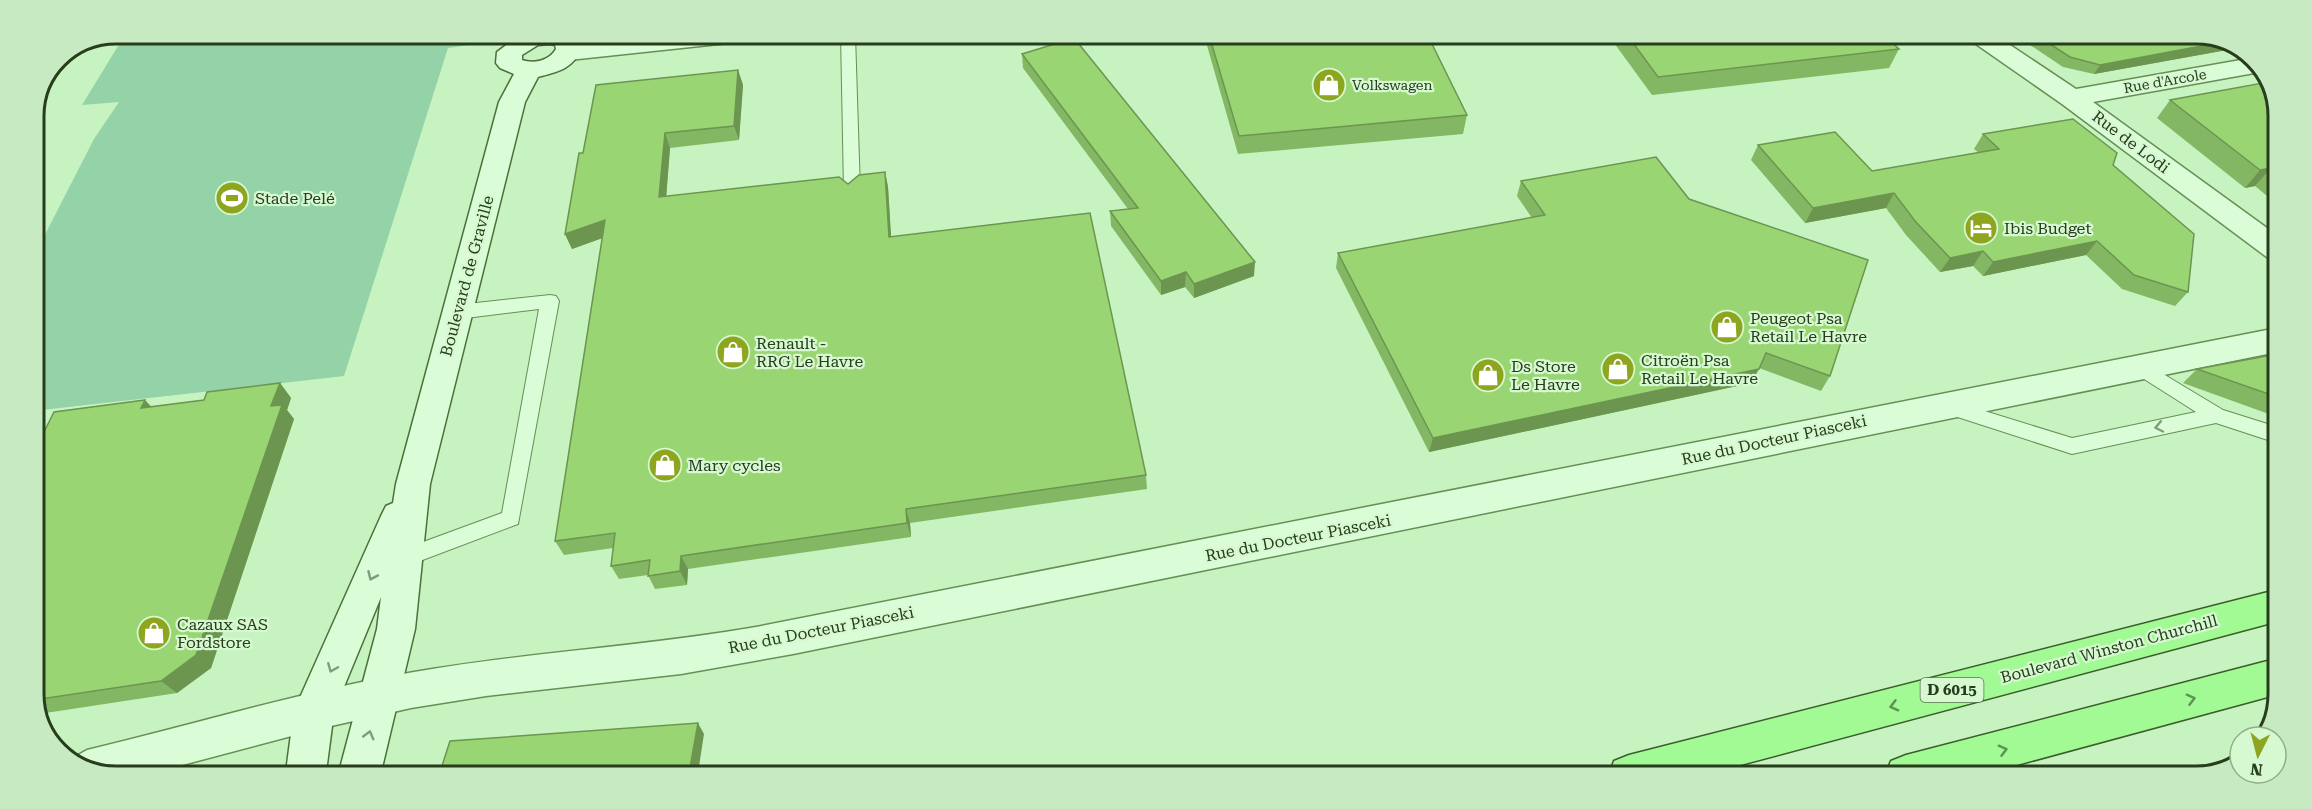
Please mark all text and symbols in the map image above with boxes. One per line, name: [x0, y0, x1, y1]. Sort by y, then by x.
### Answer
street label: Rue d'Arcole: [2122, 66, 2208, 96]
shop icon: Volkswagen: [1311, 67, 1347, 103]
place label: Volkswagen: [1352, 77, 1433, 93]
street label: Rue de Lodi: [2089, 107, 2173, 177]
sports icon: Stade Pelé: [214, 180, 250, 216]
place label: Stade Pelé: [255, 189, 335, 208]
street label: Boulevard de Graville: [436, 193, 498, 359]
hotel icon: Ibis Budget: [1963, 210, 1999, 246]
place label: Ibis Budget: [2004, 219, 2091, 238]
shop icon: Peugeot Psa Retail Le Havre: [1709, 309, 1745, 345]
place label: Peugeot Psa Retail Le Havre: [1750, 309, 1867, 346]
shop icon: Renault - RRG Le Havre: [715, 334, 751, 370]
place label: Renault - RRG Le Havre: [756, 334, 864, 371]
shop icon: Citroën Psa Retail Le Havre: [1600, 351, 1636, 387]
place label: Citroën Psa Retail Le Havre: [1641, 351, 1758, 388]
shop icon: Ds Store Le Havre: [1470, 357, 1506, 393]
place label: Ds Store Le Havre: [1511, 357, 1580, 394]
street label: Rue du Docteur Piasceki: [1680, 411, 1868, 469]
one-way arrow: [2154, 420, 2164, 433]
shop icon: Mary cycles: [647, 447, 683, 483]
place label: Mary cycles: [688, 456, 781, 475]
street label: Rue du Docteur Piasceki: [1204, 511, 1392, 565]
one-way arrow: [367, 569, 379, 580]
street label: Rue du Docteur Piasceki: [727, 603, 915, 657]
street label: Boulevard Winston Churchill: [1998, 611, 2220, 687]
shop icon: Cazaux SAS Fordstore: [136, 615, 172, 651]
place label: Cazaux SAS Fordstore: [177, 615, 268, 652]
one-way arrow: [327, 662, 339, 673]
road number: D 6015: [1920, 678, 1984, 702]
one-way arrow: [2186, 694, 2196, 707]
one-way arrow: [1889, 698, 1899, 711]
north arrow: [2228, 725, 2288, 785]
one-way arrow: [362, 730, 375, 740]
one-way arrow: [1998, 744, 2008, 757]
text: N: [2249, 759, 2264, 780]

